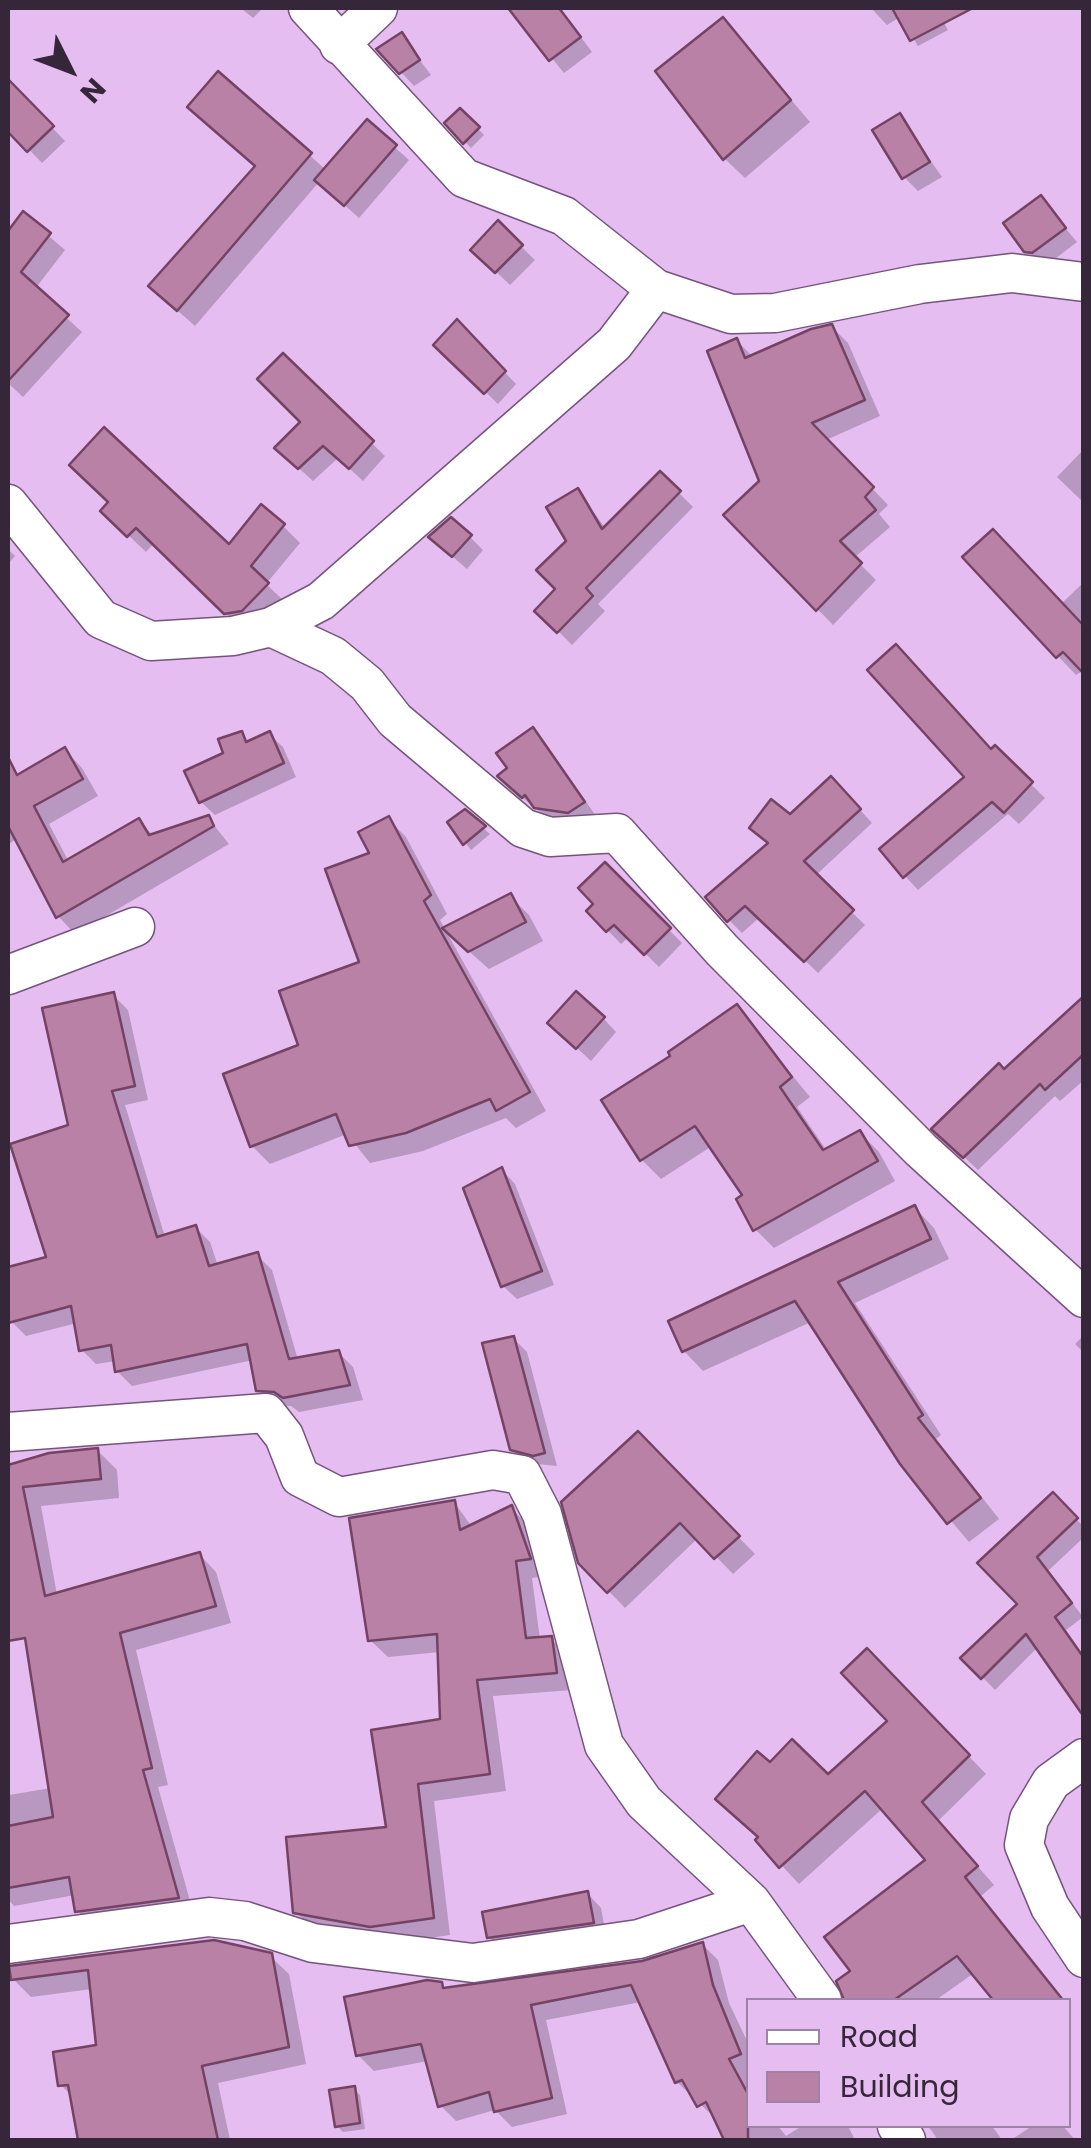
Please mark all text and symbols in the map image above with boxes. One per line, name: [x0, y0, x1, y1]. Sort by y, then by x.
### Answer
north arrow: [20, 20, 120, 120]
text: N: [71, 70, 114, 111]
legend: [746, 1998, 1071, 2128]
text: Road: [840, 2015, 918, 2058]
text: Building: [840, 2065, 960, 2108]

